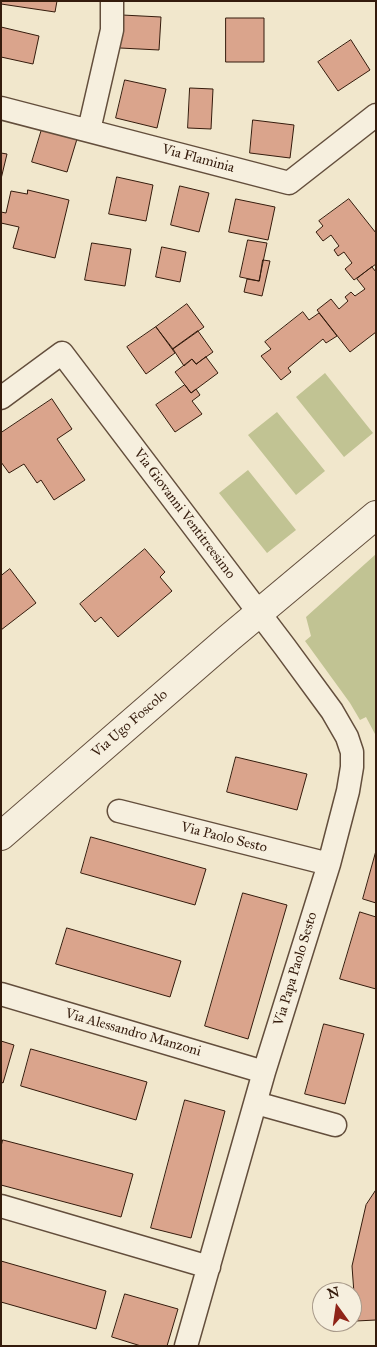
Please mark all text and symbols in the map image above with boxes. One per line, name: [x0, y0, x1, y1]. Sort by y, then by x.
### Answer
street label: Via Flaminia: [160, 141, 236, 177]
street label: Via Giovanni Ventitreesimo: [130, 446, 238, 582]
street label: Via Ugo Foscolo: [89, 687, 171, 761]
street label: Via Paolo Sesto: [179, 819, 269, 857]
street label: Via Papa Paolo Sesto: [271, 910, 321, 1028]
street label: Via Alessandro Manzoni: [63, 1006, 203, 1060]
north arrow: [312, 1282, 362, 1332]
text: N: [326, 1283, 341, 1303]

